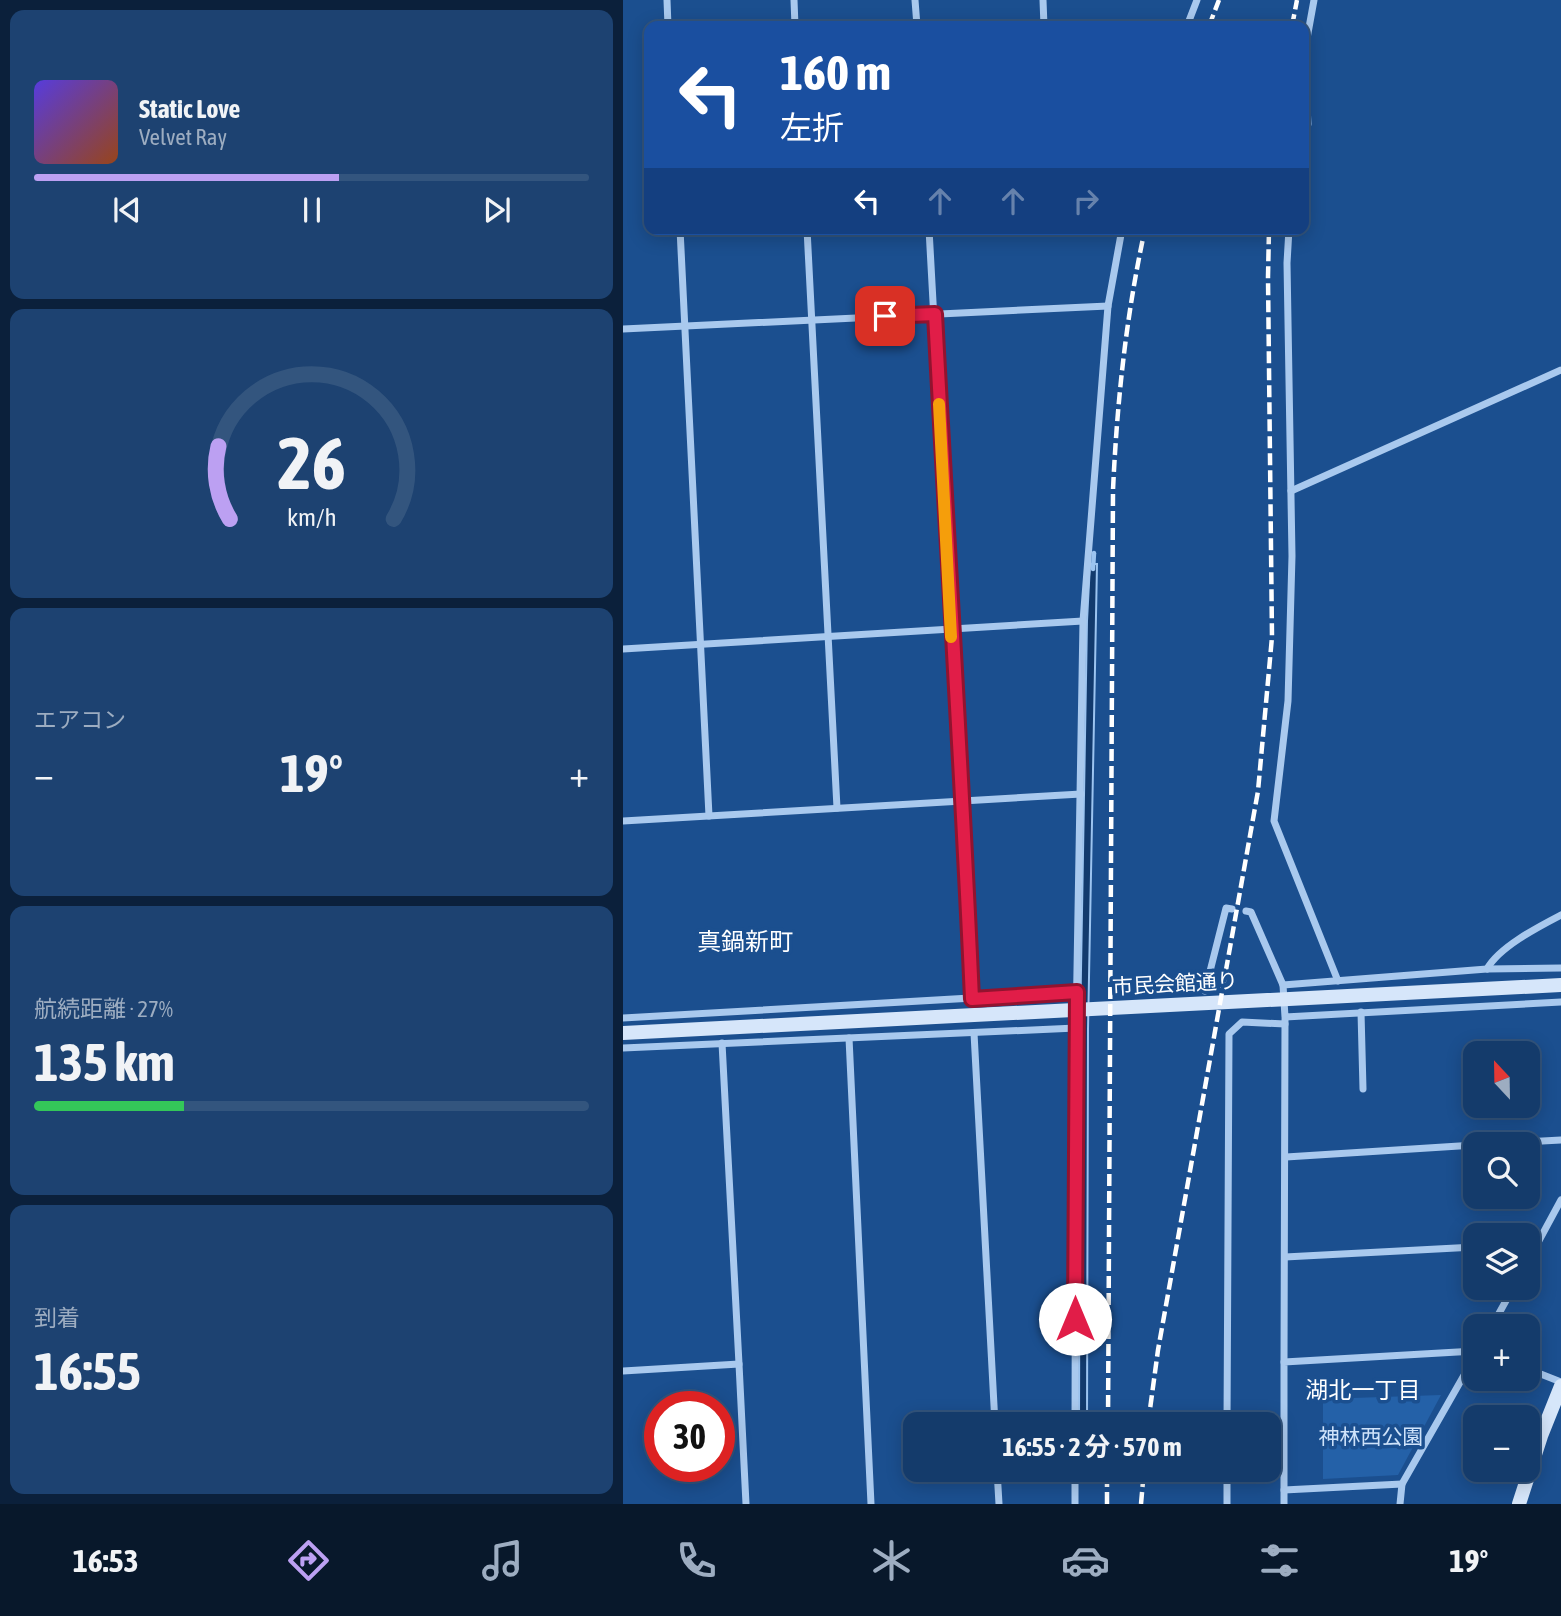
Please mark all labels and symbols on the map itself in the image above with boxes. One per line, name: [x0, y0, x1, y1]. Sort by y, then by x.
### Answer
pin: [855, 286, 915, 346]
district label: 真鍋新町: [697, 928, 793, 955]
street label: 市民会館通り: [1111, 968, 1238, 998]
north arrow: [1463, 1041, 1540, 1118]
position arrow: [1038, 1282, 1112, 1356]
district label: 湖北一丁目: [1306, 1377, 1421, 1403]
speed limit sign: 30: [644, 1391, 735, 1482]
park label: 神林西公園: [1319, 1424, 1424, 1448]

